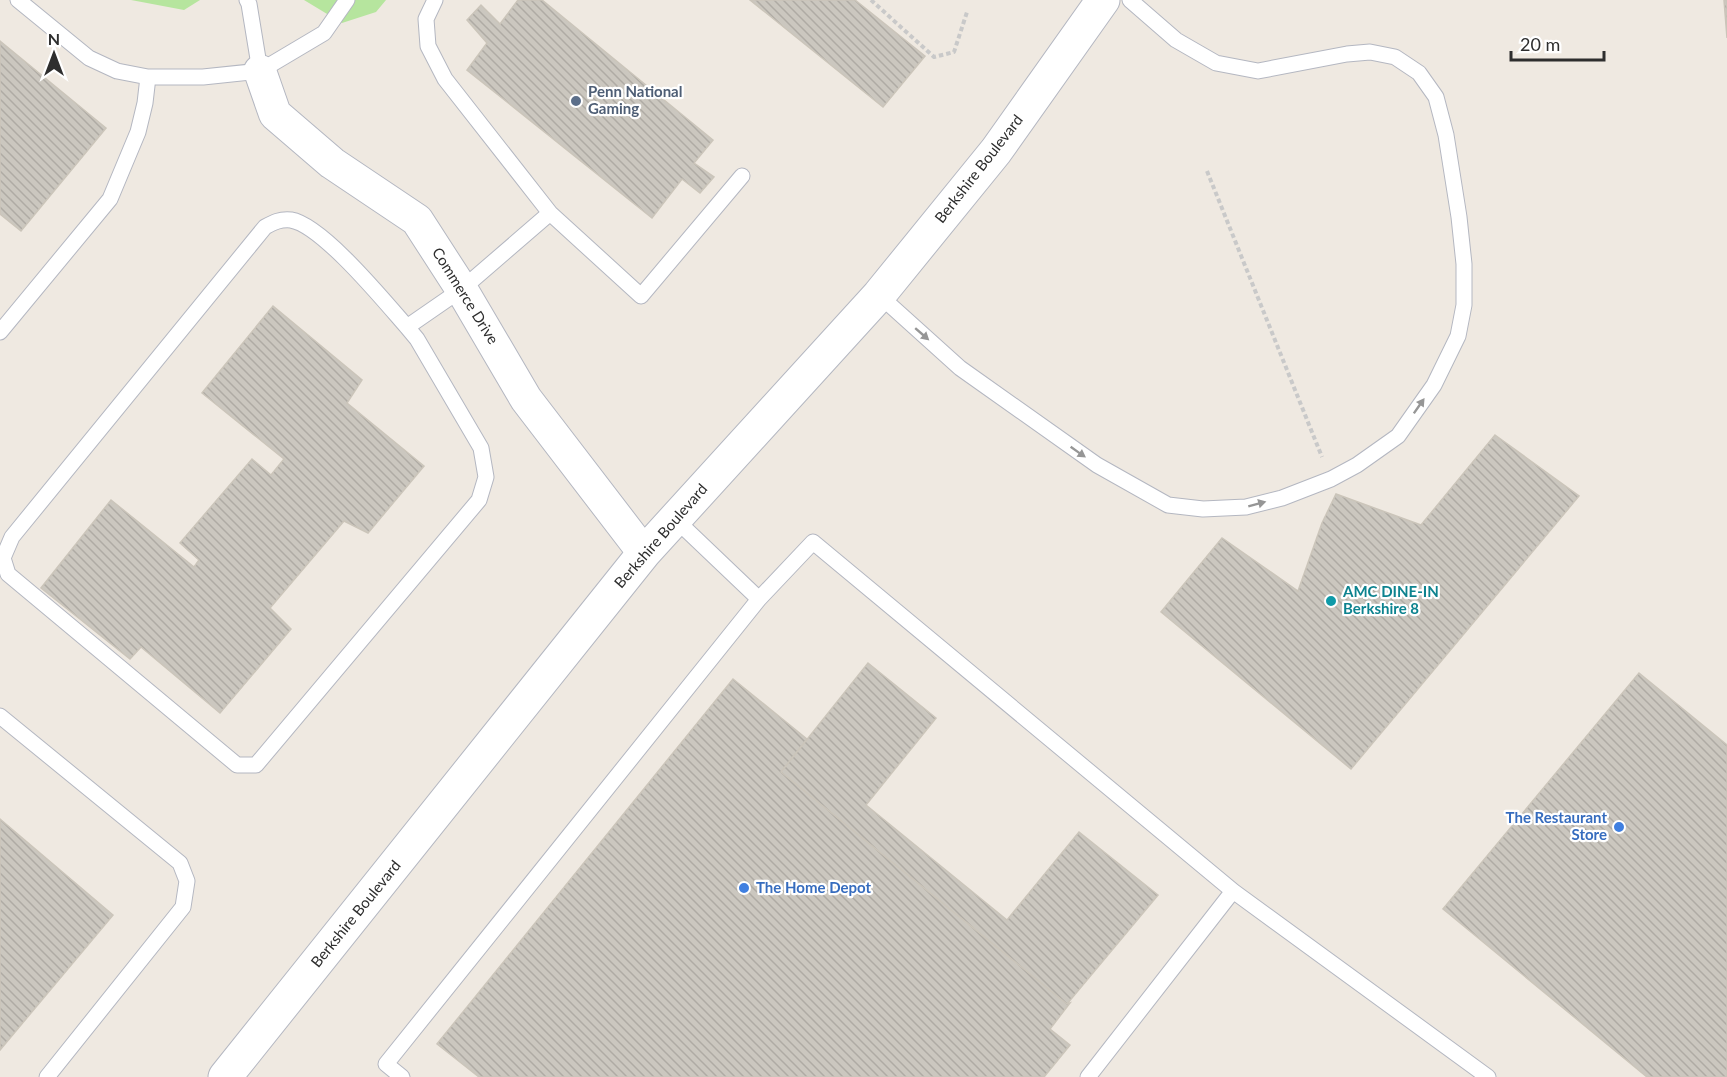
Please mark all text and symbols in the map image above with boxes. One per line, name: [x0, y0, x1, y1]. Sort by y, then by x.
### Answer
north arrow: [24, 24, 84, 84]
scale bar: [1511, 24, 1604, 62]
text: N: [48, 29, 60, 48]
text: 20 m: [1520, 33, 1560, 55]
place label: Penn National Gaming: [588, 82, 682, 117]
marker: Penn National Gaming: [569, 94, 583, 108]
street label: Berkshire Boulevard: [930, 111, 1026, 226]
street label: Commerce Drive: [429, 244, 503, 347]
one-way arrow: [914, 327, 929, 340]
one-way arrow: [1413, 398, 1425, 414]
one-way arrow: [1069, 446, 1085, 458]
street label: Berkshire Boulevard: [610, 480, 710, 591]
one-way arrow: [1248, 499, 1266, 509]
place label: AMC DINE-IN Berkshire 8: [1342, 582, 1439, 617]
marker: AMC DINE-IN Berkshire 8: [1324, 594, 1338, 608]
place label: The Restaurant Store: [1506, 808, 1607, 843]
marker: The Restaurant Store: [1612, 820, 1626, 834]
street label: Berkshire Boulevard: [307, 856, 404, 970]
place label: The Home Depot: [756, 878, 871, 896]
marker: The Home Depot: [737, 881, 751, 895]

